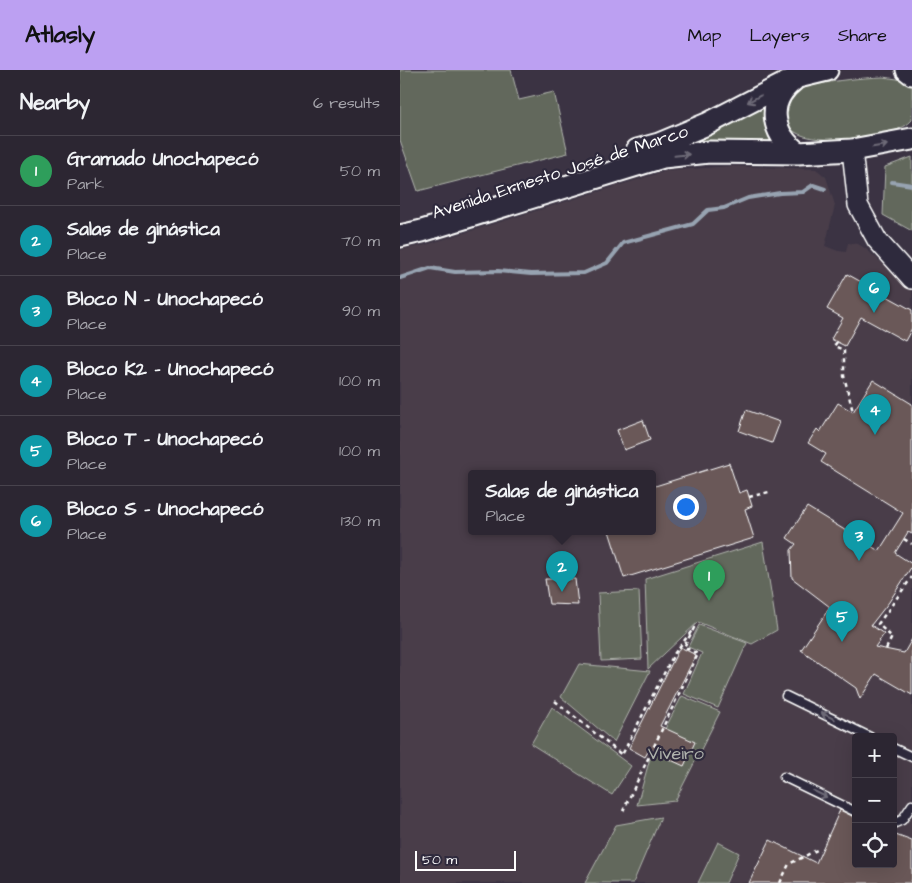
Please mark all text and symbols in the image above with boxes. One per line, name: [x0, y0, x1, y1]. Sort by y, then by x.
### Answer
text: Atlasly: [25, 18, 95, 52]
text: Map: [687, 23, 721, 48]
text: Layers: [749, 23, 810, 48]
text: Share: [838, 23, 887, 48]
text: Nearby: [20, 88, 90, 117]
text: 6 results: [313, 92, 380, 114]
one-way arrow: [747, 95, 762, 104]
street label: Avenida Ernesto José de Marco: [429, 119, 691, 225]
one-way arrow: [871, 140, 887, 150]
text: Gramado Unochapecó: [67, 146, 258, 173]
one-way arrow: [674, 150, 690, 160]
text: 1: [35, 160, 37, 182]
text: 50 m: [340, 160, 380, 182]
text: Park: [67, 173, 104, 195]
text: Salas de ginástica: [67, 216, 220, 243]
text: 2: [31, 230, 41, 252]
text: 70 m: [341, 230, 380, 252]
text: Place: [67, 243, 107, 265]
pin: 6: [858, 272, 890, 313]
text: Bloco N - Unochapecó: [67, 286, 263, 313]
text: 3: [32, 300, 40, 322]
text: 90 m: [342, 300, 380, 322]
text: Place: [67, 313, 107, 335]
text: Bloco K2 - Unochapecó: [67, 356, 274, 383]
text: 4: [31, 370, 41, 392]
text: 100 m: [339, 370, 380, 392]
text: Place: [67, 383, 107, 405]
pin: 4: [859, 394, 891, 435]
text: Bloco T - Unochapecó: [67, 426, 263, 453]
text: 5: [30, 440, 42, 462]
text: 100 m: [339, 440, 380, 462]
text: Place: [67, 453, 107, 475]
popup: [468, 470, 656, 535]
text: Salas de ginástica: [486, 478, 638, 505]
your location: [673, 494, 699, 520]
text: Bloco S - Unochapecó: [67, 496, 263, 523]
text: Place: [486, 505, 525, 527]
text: 6: [31, 510, 41, 532]
text: 130 m: [341, 510, 380, 532]
pin: 3: [843, 520, 875, 561]
text: Place: [67, 523, 107, 545]
pin: 2: [546, 551, 578, 592]
pin: 1: [693, 560, 725, 601]
pin: 5: [826, 601, 858, 642]
one-way arrow: [821, 711, 836, 720]
map controls: [852, 733, 897, 868]
button: +: [852, 733, 897, 778]
park label: Viveiro: [648, 741, 704, 766]
button: −: [852, 778, 897, 823]
one-way arrow: [812, 790, 827, 799]
button: locate: [852, 823, 897, 868]
scale bar: [415, 848, 516, 871]
text: 50 m: [422, 850, 457, 870]

